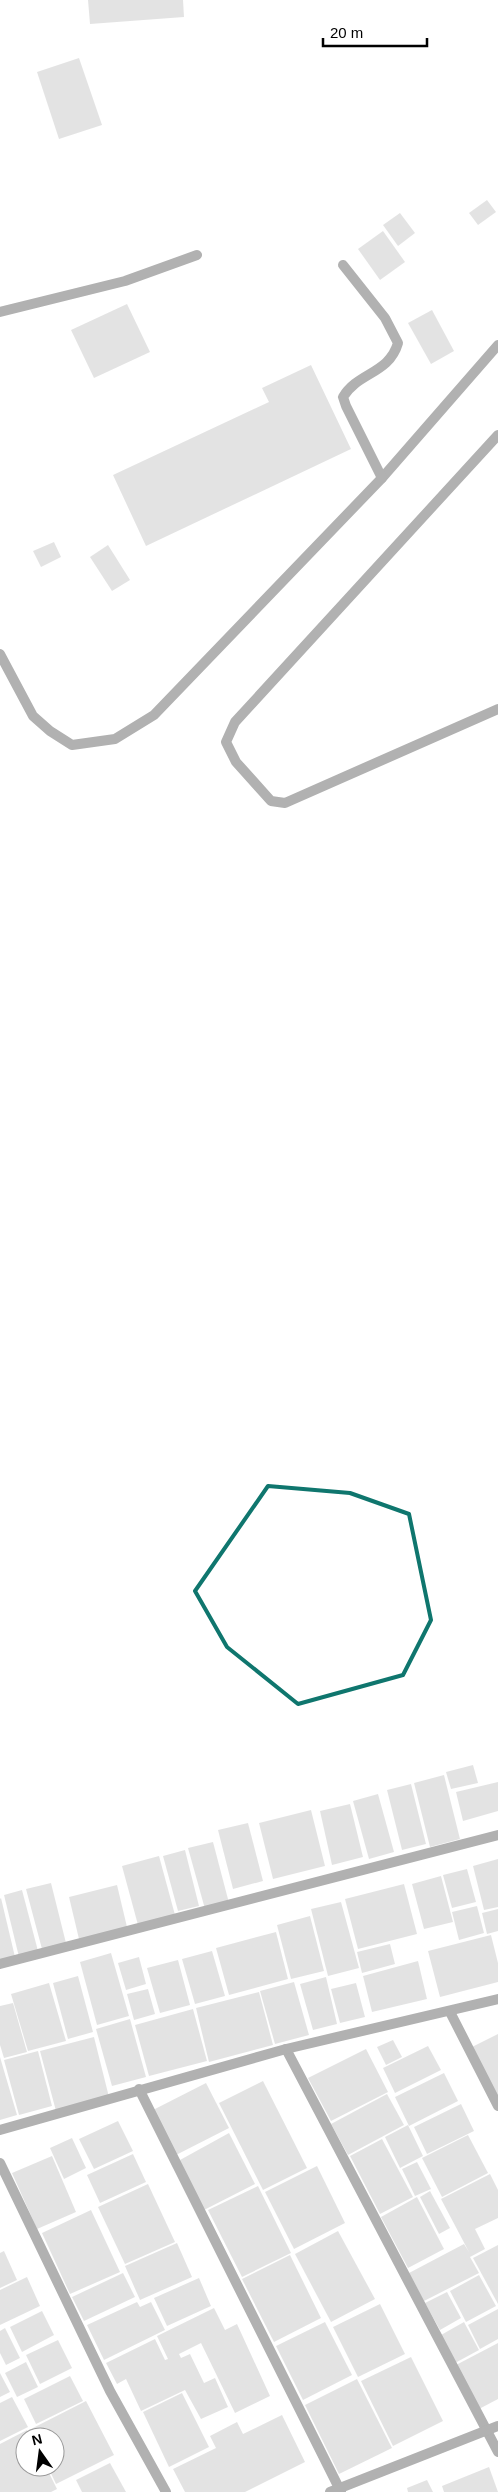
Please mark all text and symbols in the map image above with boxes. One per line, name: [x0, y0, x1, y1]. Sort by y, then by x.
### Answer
scale bar: [323, 15, 427, 47]
text: 20 m: [330, 24, 363, 41]
north arrow: [15, 2427, 65, 2477]
text: N: [30, 2430, 44, 2448]

